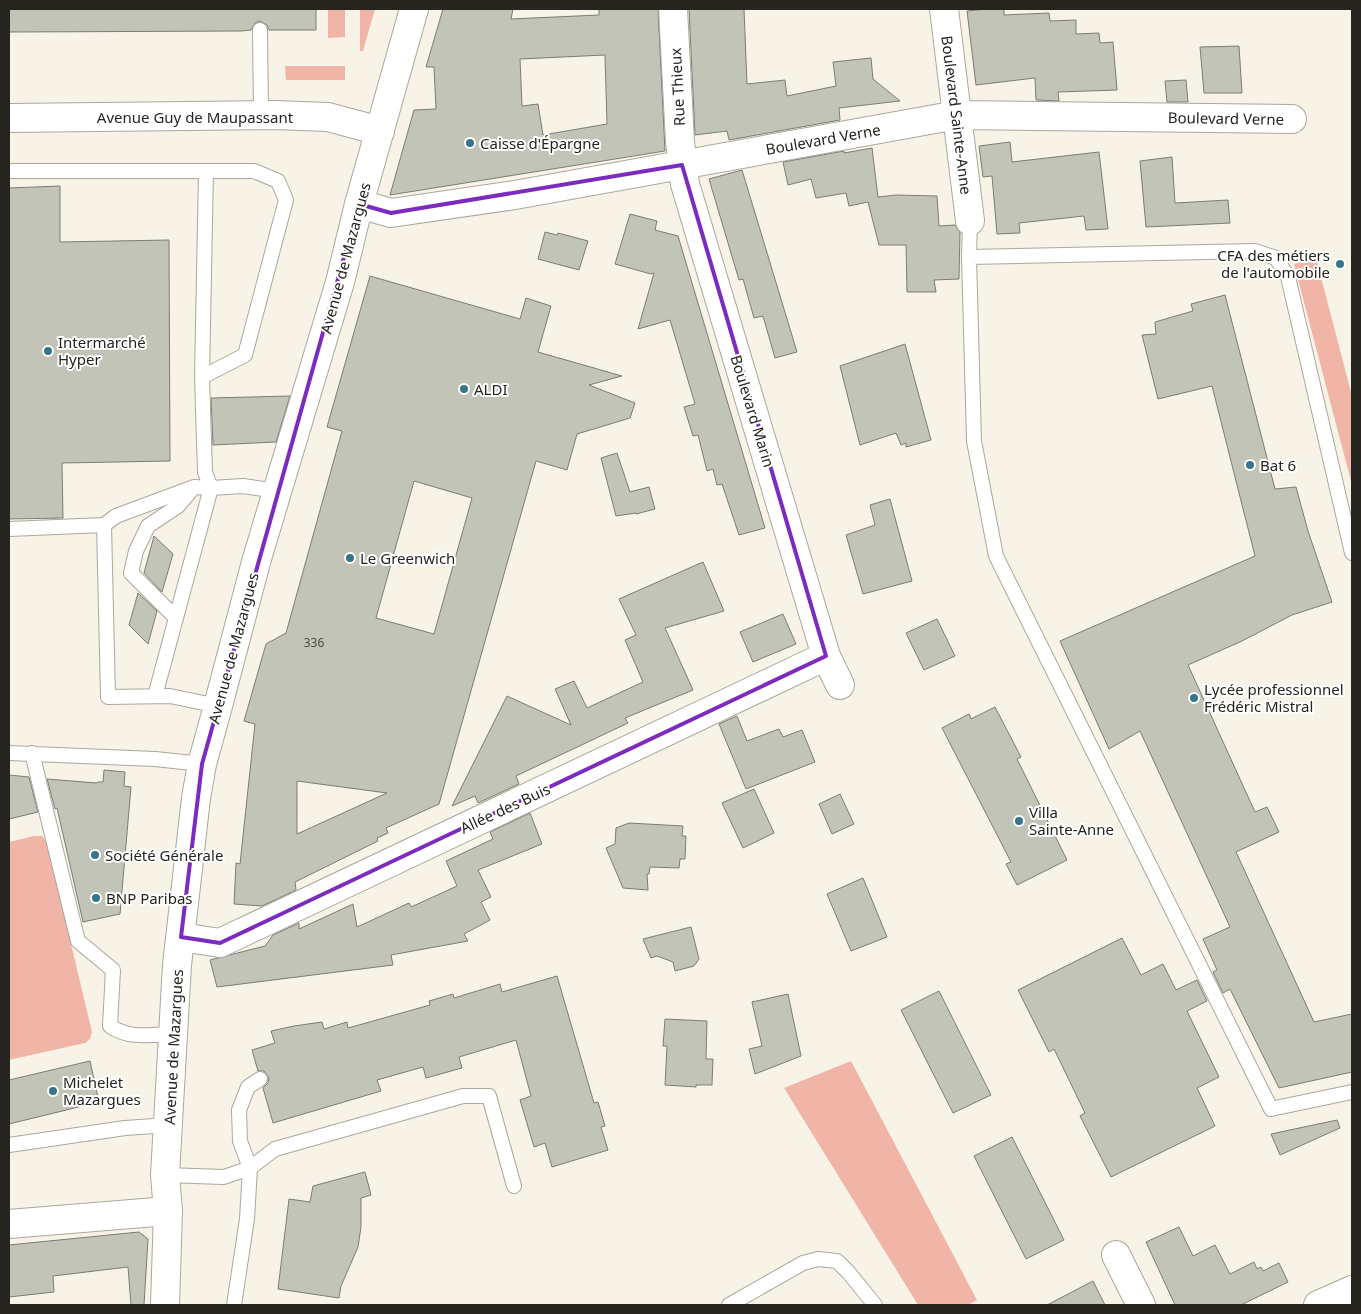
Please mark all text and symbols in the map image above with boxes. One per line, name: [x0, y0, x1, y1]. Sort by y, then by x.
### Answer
street label: Boulevard Sainte-Anne: [937, 34, 977, 196]
street label: Rue Thieux: [665, 47, 689, 127]
street label: Avenue Guy de Maupassant: [97, 107, 294, 127]
street label: Boulevard Verne: [1168, 107, 1284, 129]
street label: Boulevard Verne: [764, 119, 882, 159]
place label: Caisse d'Épargne: [480, 133, 600, 153]
marker: Caisse d'Épargne: [464, 137, 476, 149]
street label: Avenue de Mazargues: [315, 180, 375, 336]
place label: CFA des métiers de l'automobile: [1217, 245, 1330, 282]
marker: CFA des métiers de l'automobile: [1334, 258, 1346, 270]
place label: Intermarché Hyper: [58, 332, 146, 369]
marker: Intermarché Hyper: [42, 345, 54, 357]
street label: Boulevard Marin: [726, 352, 780, 470]
place label: ALDI: [474, 379, 507, 399]
marker: ALDI: [458, 383, 470, 395]
place label: Bat 6: [1260, 455, 1296, 475]
marker: Bat 6: [1244, 459, 1256, 471]
place label: Le Greenwich: [360, 548, 455, 568]
marker: Le Greenwich: [344, 552, 356, 564]
street label: Avenue de Mazargues: [203, 570, 263, 726]
house number: 336: [304, 634, 324, 651]
place label: Lycée professionnel Frédéric Mistral: [1204, 679, 1344, 716]
marker: Lycée professionnel Frédéric Mistral: [1188, 692, 1200, 704]
street label: Allée des Buis: [457, 778, 553, 838]
place label: Villa Sainte-Anne: [1029, 802, 1114, 839]
marker: Villa Sainte-Anne: [1013, 815, 1025, 827]
place label: Société Générale: [105, 845, 223, 865]
marker: Société Générale: [89, 849, 101, 861]
place label: BNP Paribas: [106, 888, 193, 908]
marker: BNP Paribas: [90, 892, 102, 904]
street label: Avenue de Mazargues: [159, 969, 187, 1125]
place label: Michelet Mazargues: [63, 1072, 141, 1109]
marker: Michelet Mazargues: [47, 1085, 59, 1097]

